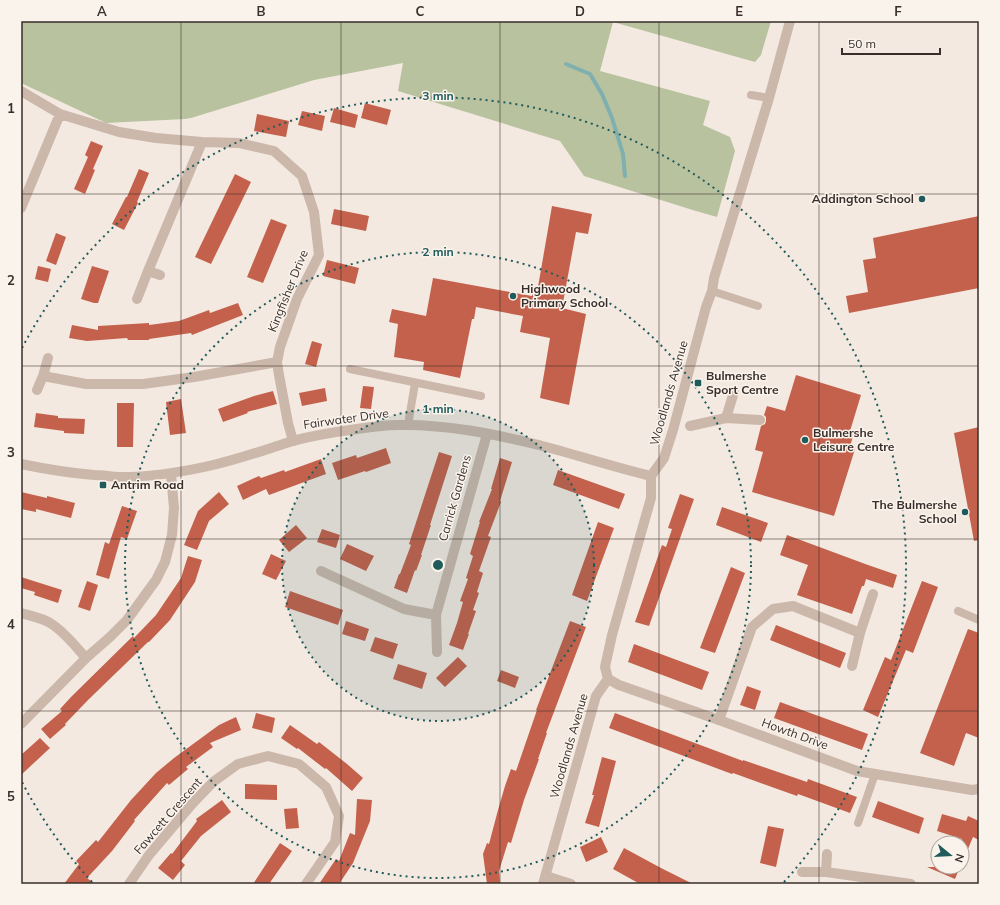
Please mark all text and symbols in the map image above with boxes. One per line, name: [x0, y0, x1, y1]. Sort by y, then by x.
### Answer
text: A: [97, 3, 107, 19]
text: B: [257, 3, 266, 19]
text: C: [416, 3, 425, 19]
text: D: [575, 3, 585, 19]
text: E: [735, 3, 743, 19]
text: F: [894, 3, 902, 19]
scale bar: [842, 30, 940, 56]
text: 50 m: [848, 36, 876, 51]
text: 3 min: [422, 88, 454, 103]
text: 1: [7, 100, 15, 116]
place label: Addington School: [812, 191, 914, 206]
marker: Addington School: [917, 194, 927, 204]
text: 2 min: [422, 244, 454, 259]
street label: Kingfisher Drive: [264, 247, 311, 334]
text: 2: [7, 272, 15, 288]
place label: Highwood Primary School: [521, 281, 608, 310]
marker: Highwood Primary School: [508, 291, 518, 301]
street label: Woodlands Avenue: [646, 339, 691, 447]
place label: Bulmershe Sport Centre: [706, 368, 779, 397]
marker: Bulmershe Sport Centre: [693, 378, 703, 388]
text: 1 min: [422, 401, 454, 416]
street label: Fairwater Drive: [302, 405, 390, 432]
place label: Bulmershe Leisure Centre: [813, 425, 895, 454]
marker: Bulmershe Leisure Centre: [800, 435, 810, 445]
text: 3: [7, 444, 15, 460]
street label: Carrick Gardens: [435, 453, 474, 543]
place label: Antrim Road: [111, 477, 184, 492]
marker: Antrim Road: [98, 480, 108, 490]
place label: The Bulmershe School: [872, 497, 957, 526]
marker: The Bulmershe School: [960, 507, 970, 517]
centre of rings: [431, 558, 445, 572]
text: 4: [7, 616, 15, 632]
street label: Woodlands Avenue: [546, 692, 591, 800]
street label: Howth Drive: [760, 715, 831, 753]
street label: Fawcett Crescent: [130, 774, 205, 857]
text: 5: [7, 788, 15, 804]
north arrow: [930, 835, 970, 875]
text: N: [952, 852, 967, 864]

